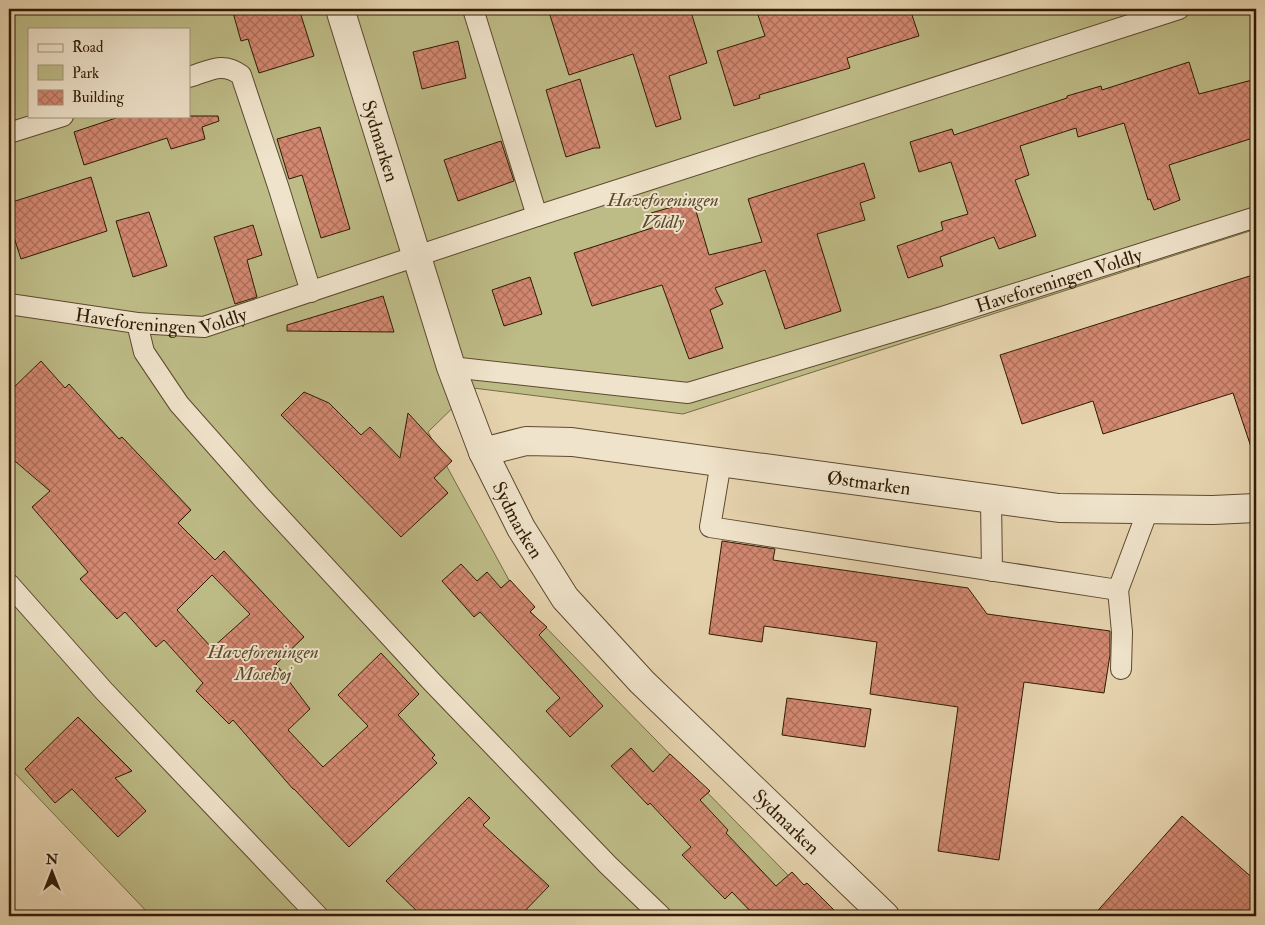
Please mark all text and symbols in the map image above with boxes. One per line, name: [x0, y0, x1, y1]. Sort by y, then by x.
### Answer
legend: [28, 28, 190, 118]
text: Road: [72, 38, 104, 57]
text: Park: [72, 64, 99, 83]
text: Building: [72, 88, 124, 107]
street label: Sydmarken: [356, 97, 404, 185]
park label: Haveforeningen Voldly: [606, 188, 719, 234]
street label: Haveforeningen Voldly: [973, 243, 1146, 319]
street label: Haveforeningen Voldly: [74, 302, 251, 341]
street label: Østmarken: [825, 466, 912, 501]
street label: Sydmarken: [487, 478, 548, 563]
park label: Haveforeningen Mosehøj: [206, 640, 319, 686]
street label: Sydmarken: [747, 784, 825, 860]
north arrow: [28, 848, 78, 898]
text: N: [45, 851, 59, 868]

